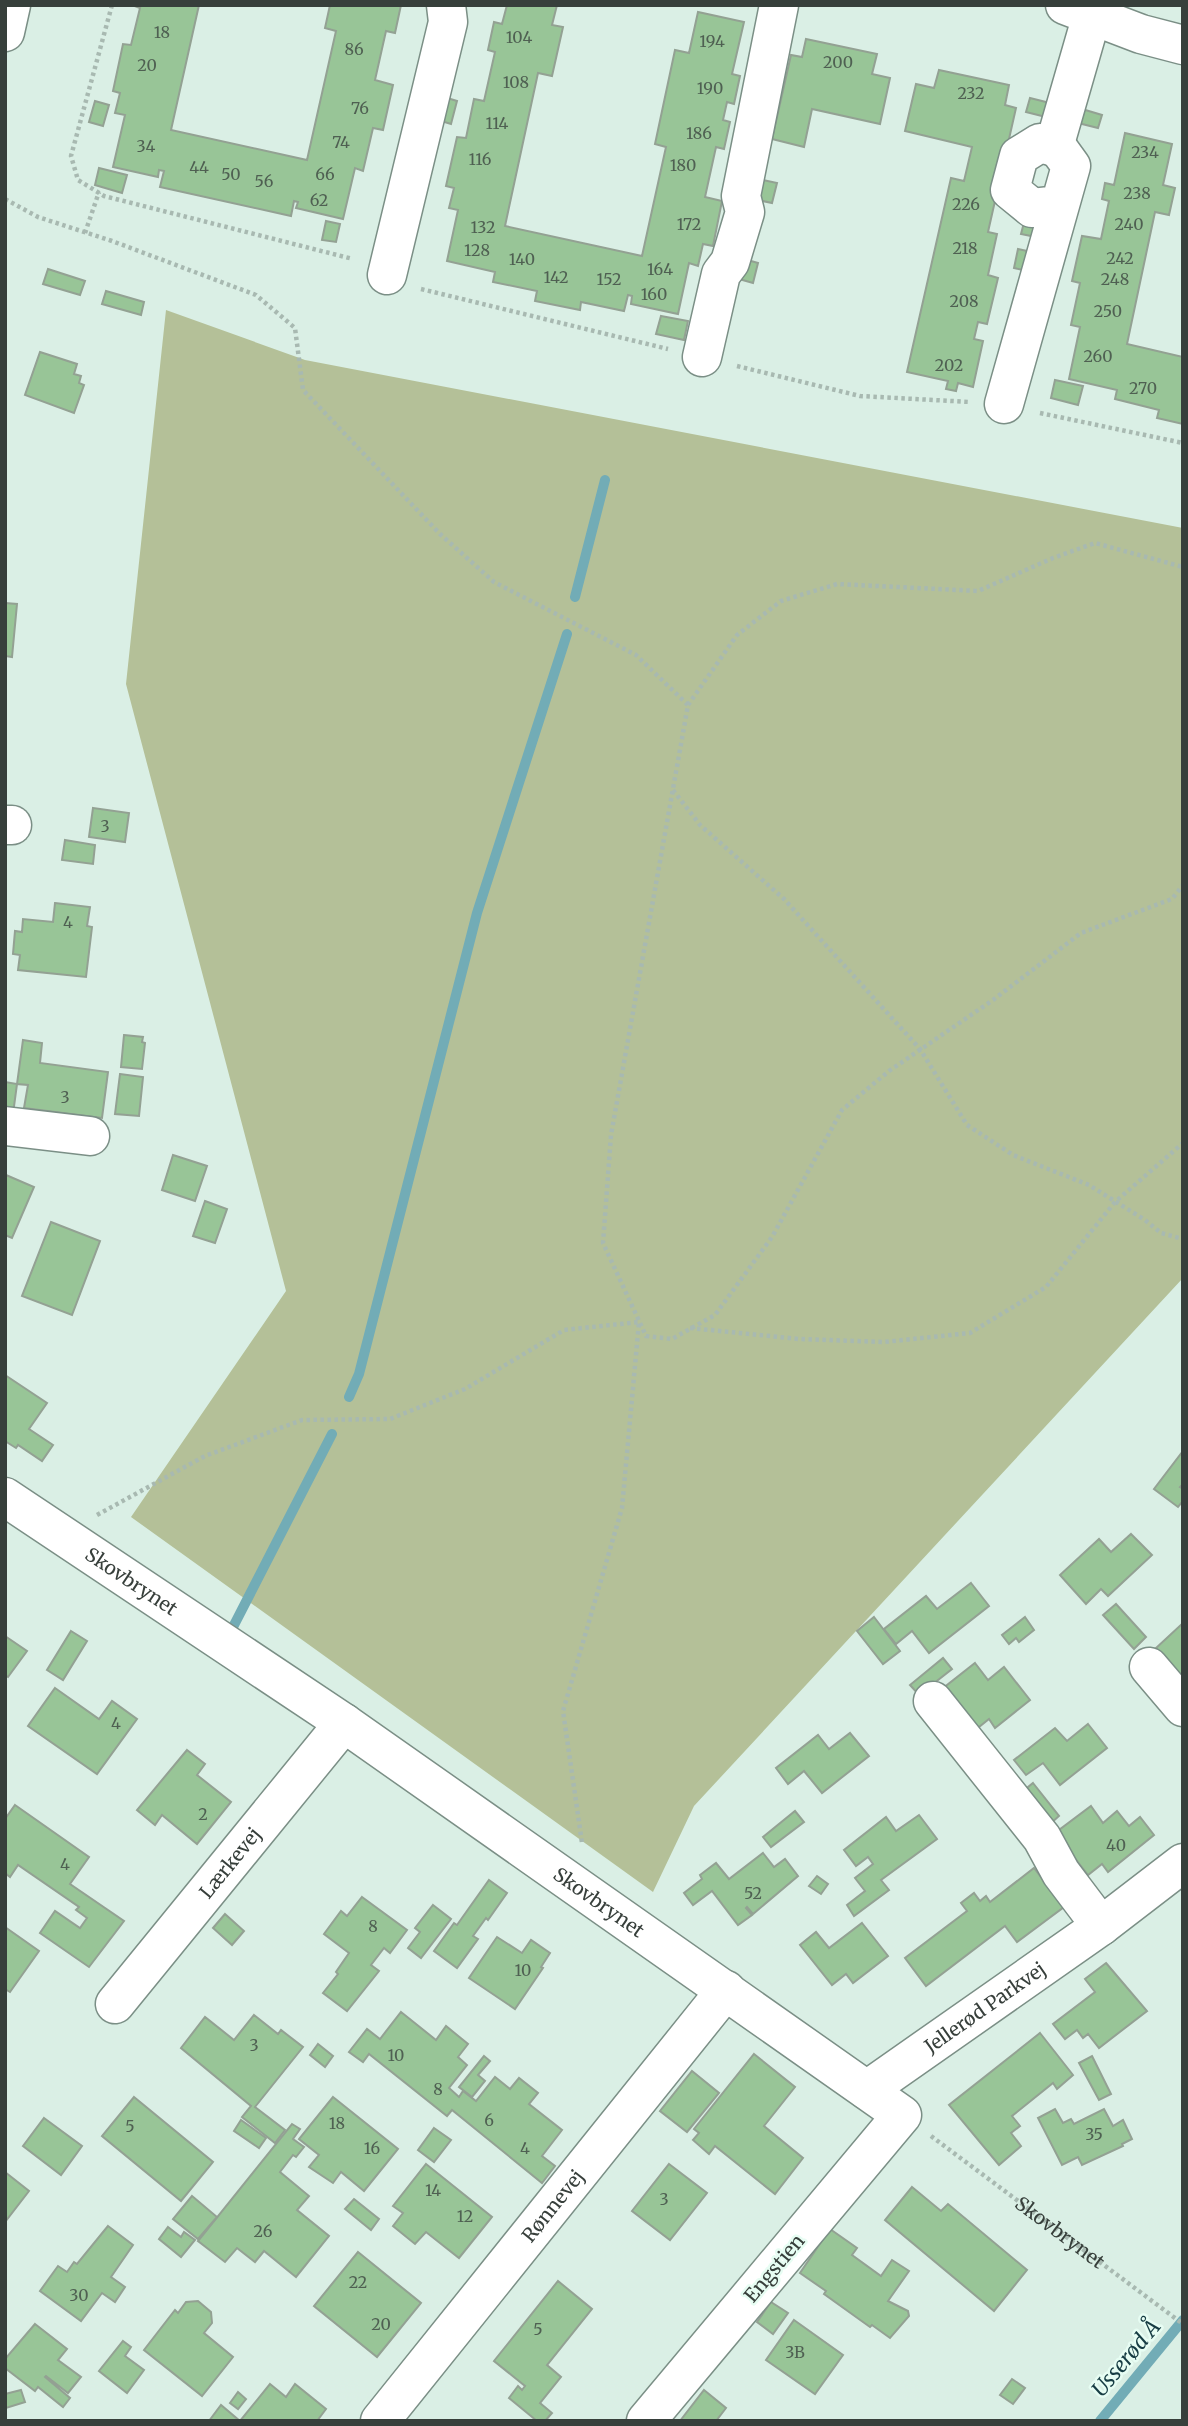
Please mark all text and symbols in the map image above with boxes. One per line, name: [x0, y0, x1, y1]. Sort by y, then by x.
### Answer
house number: 18: [154, 22, 170, 42]
house number: 104: [506, 27, 532, 47]
house number: 194: [699, 31, 725, 51]
house number: 86: [344, 39, 364, 59]
house number: 200: [823, 52, 853, 72]
house number: 20: [137, 55, 157, 75]
house number: 108: [503, 72, 529, 92]
house number: 190: [697, 78, 723, 98]
house number: 232: [957, 83, 985, 103]
house number: 76: [351, 98, 369, 118]
house number: 114: [486, 113, 509, 133]
house number: 186: [686, 123, 712, 143]
house number: 74: [332, 132, 350, 152]
house number: 34: [137, 136, 156, 156]
house number: 234: [1131, 142, 1159, 162]
house number: 116: [468, 149, 492, 169]
house number: 180: [670, 155, 696, 175]
house number: 44: [189, 157, 209, 177]
house number: 50: [221, 164, 241, 184]
house number: 66: [315, 164, 335, 184]
house number: 56: [255, 171, 274, 191]
house number: 238: [1123, 183, 1151, 203]
house number: 62: [310, 190, 328, 210]
house number: 226: [952, 194, 980, 214]
house number: 172: [677, 214, 701, 234]
house number: 240: [1115, 214, 1144, 234]
house number: 132: [471, 217, 495, 237]
house number: 218: [952, 238, 978, 258]
house number: 128: [464, 240, 490, 260]
house number: 242: [1106, 248, 1134, 268]
house number: 140: [509, 249, 535, 269]
house number: 164: [647, 259, 673, 279]
house number: 142: [544, 267, 568, 287]
house number: 152: [597, 269, 621, 289]
house number: 248: [1101, 269, 1129, 289]
house number: 160: [641, 284, 667, 304]
house number: 208: [950, 291, 978, 311]
house number: 250: [1094, 301, 1122, 321]
house number: 260: [1083, 346, 1113, 366]
house number: 202: [935, 355, 963, 375]
house number: 270: [1129, 378, 1157, 398]
house number: 3: [100, 816, 110, 836]
house number: 4: [63, 912, 73, 932]
house number: 3: [60, 1087, 70, 1107]
street label: Skovbrynet: [81, 1542, 183, 1621]
house number: 4: [111, 1713, 121, 1733]
house number: 2: [198, 1804, 208, 1824]
street label: Lærkevej: [194, 1823, 266, 1903]
house number: 40: [1106, 1835, 1126, 1855]
house number: 4: [60, 1854, 70, 1874]
street label: Skovbrynet: [549, 1862, 650, 1943]
house number: 52: [744, 1883, 762, 1903]
house number: 8: [368, 1916, 378, 1936]
street label: Jellerød Parkvej: [919, 1957, 1050, 2059]
house number: 10: [515, 1960, 531, 1980]
house number: 3: [249, 2035, 259, 2055]
house number: 10: [388, 2045, 404, 2065]
house number: 8: [433, 2079, 443, 2099]
house number: 6: [484, 2110, 494, 2130]
house number: 18: [329, 2113, 345, 2133]
house number: 5: [125, 2116, 135, 2136]
house number: 35: [1085, 2124, 1103, 2144]
house number: 16: [364, 2138, 380, 2158]
house number: 4: [520, 2138, 530, 2158]
street label: Rønnevej: [517, 2165, 589, 2247]
house number: 14: [425, 2180, 441, 2200]
house number: 3: [659, 2189, 669, 2209]
street label: Skovbrynet: [1010, 2191, 1110, 2274]
house number: 12: [457, 2206, 473, 2226]
house number: 26: [254, 2221, 273, 2241]
street label: Engstien: [739, 2229, 810, 2307]
house number: 22: [349, 2272, 367, 2292]
house number: 30: [69, 2285, 89, 2305]
water label: Usserød Å: [1085, 2313, 1166, 2402]
house number: 20: [371, 2314, 391, 2334]
house number: 5: [533, 2319, 543, 2339]
house number: 3B: [785, 2342, 805, 2362]

